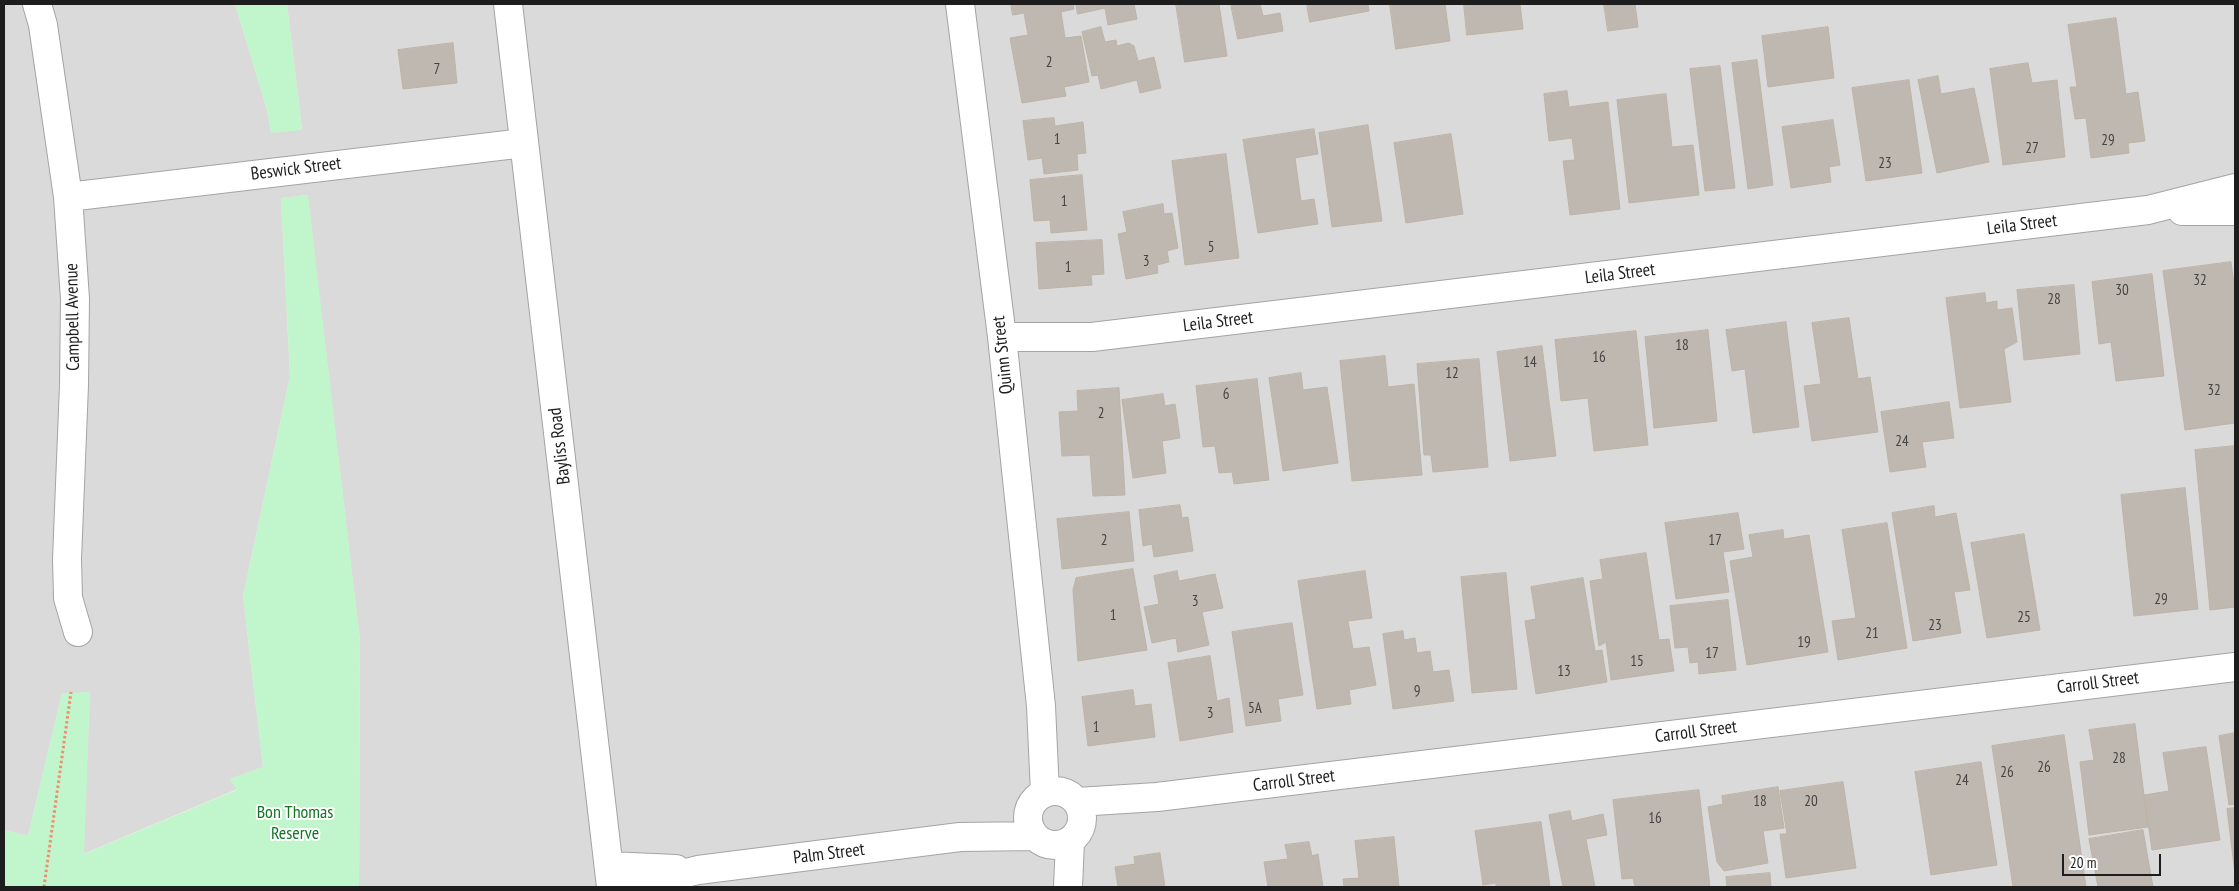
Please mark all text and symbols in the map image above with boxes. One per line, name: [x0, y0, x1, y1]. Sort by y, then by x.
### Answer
house number: 2: [1046, 54, 1052, 72]
house number: 7: [434, 61, 440, 79]
house number: 1: [1054, 131, 1060, 149]
house number: 29: [2101, 132, 2115, 150]
house number: 27: [2025, 140, 2039, 158]
street label: Beswick Street: [250, 153, 342, 185]
house number: 23: [1878, 155, 1892, 173]
house number: 1: [1061, 193, 1067, 211]
street label: Leila Street: [1986, 210, 2058, 240]
house number: 5: [1208, 239, 1214, 257]
house number: 3: [1143, 253, 1149, 271]
house number: 1: [1065, 259, 1071, 277]
street label: Leila Street: [1584, 259, 1656, 289]
street label: Campbell Avenue: [61, 263, 85, 371]
house number: 32: [2193, 272, 2207, 290]
house number: 30: [2115, 282, 2129, 300]
house number: 28: [2047, 291, 2061, 309]
street label: Leila Street: [1182, 307, 1254, 337]
street label: Quinn Street: [988, 315, 1018, 395]
house number: 18: [1675, 337, 1689, 355]
house number: 16: [1592, 349, 1606, 367]
house number: 14: [1523, 354, 1537, 372]
house number: 12: [1445, 365, 1459, 383]
house number: 32: [2207, 382, 2221, 400]
house number: 6: [1223, 386, 1229, 404]
house number: 2: [1098, 405, 1104, 423]
street label: Bayliss Road: [545, 406, 575, 486]
house number: 24: [1895, 433, 1909, 451]
house number: 2: [1101, 532, 1107, 550]
house number: 17: [1708, 532, 1722, 550]
house number: 29: [2154, 591, 2168, 609]
house number: 3: [1192, 593, 1198, 611]
house number: 1: [1110, 607, 1116, 625]
house number: 25: [2017, 609, 2031, 627]
house number: 23: [1928, 617, 1942, 635]
house number: 21: [1865, 625, 1879, 643]
house number: 19: [1797, 634, 1811, 652]
house number: 17: [1705, 645, 1719, 663]
house number: 15: [1630, 653, 1644, 671]
house number: 13: [1557, 663, 1571, 681]
street label: Carroll Street: [2056, 667, 2140, 699]
house number: 9: [1414, 683, 1420, 701]
house number: 5A: [1248, 700, 1262, 718]
house number: 3: [1207, 705, 1213, 723]
street label: Carroll Street: [1654, 716, 1738, 748]
house number: 1: [1093, 719, 1099, 737]
house number: 28: [2112, 750, 2126, 768]
house number: 26: [2037, 759, 2051, 777]
house number: 26: [2000, 764, 2014, 782]
street label: Carroll Street: [1252, 765, 1336, 797]
house number: 24: [1955, 772, 1969, 790]
house number: 18: [1753, 793, 1767, 811]
house number: 20: [1804, 793, 1818, 811]
park label: Bon Thomas Reserve: [257, 802, 333, 844]
house number: 16: [1648, 810, 1662, 828]
street label: Palm Street: [792, 839, 866, 869]
scale bar: [2064, 844, 2163, 876]
text: 20 m: [2070, 853, 2096, 872]

